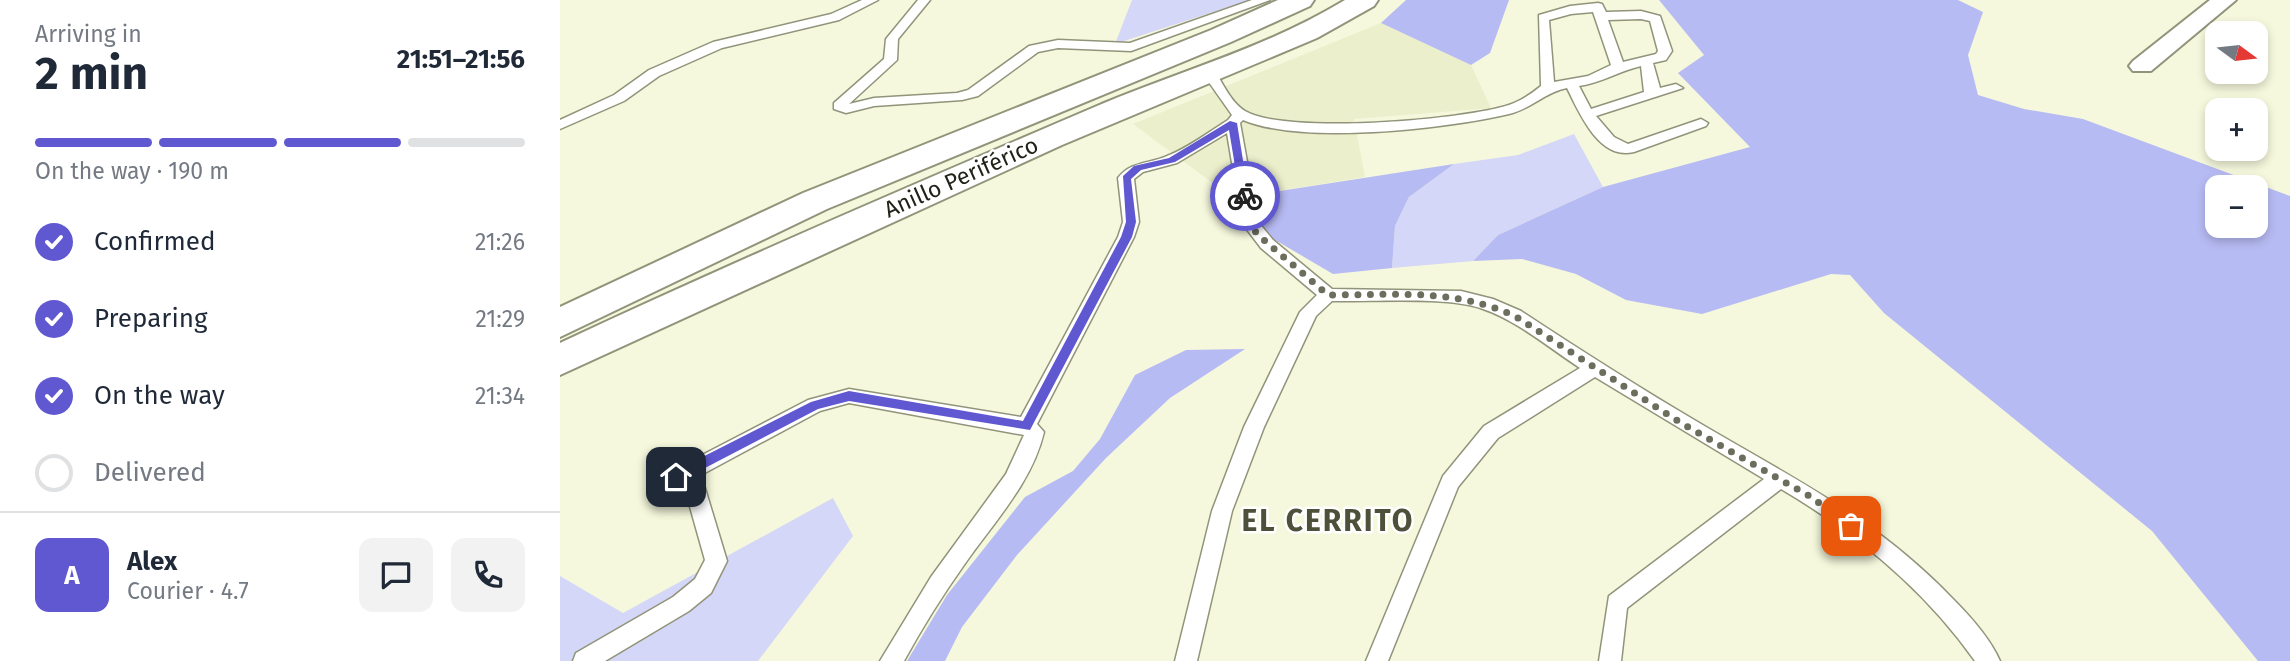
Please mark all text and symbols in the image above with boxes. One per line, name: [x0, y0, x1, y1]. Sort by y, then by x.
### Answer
text: Arriving in: [35, 20, 142, 48]
north arrow: [2205, 21, 2268, 84]
map controls: [2205, 21, 2268, 238]
text: 21:51–21:56: [397, 44, 525, 75]
text: 2 min: [35, 46, 148, 101]
button: +: [2205, 98, 2268, 161]
street label: Anillo Periférico: [880, 130, 1042, 224]
text: On the way · 190 m: [35, 157, 229, 185]
courier: [1210, 161, 1280, 231]
button: −: [2205, 175, 2268, 238]
icon: bike: [1226, 177, 1264, 215]
icon: check: [35, 223, 73, 261]
text: Confirmed: [94, 226, 215, 257]
text: 21:26: [475, 228, 525, 256]
icon: check: [35, 300, 73, 338]
text: Preparing: [94, 303, 207, 334]
text: 21:29: [475, 305, 525, 333]
icon: check: [35, 377, 73, 415]
text: On the way: [94, 380, 225, 411]
text: 21:34: [475, 382, 525, 410]
pin: [646, 447, 706, 507]
text: Delivered: [94, 457, 206, 488]
icon: home: [657, 458, 695, 496]
pin: [1821, 496, 1881, 556]
district label: EL CERRITO: [1242, 503, 1415, 539]
icon: bag: [1832, 507, 1870, 545]
button: chat: [359, 538, 433, 612]
button: phone: [451, 538, 525, 612]
text: Alex: [127, 546, 177, 577]
text: A: [64, 560, 80, 591]
text: Courier · 4.7: [127, 577, 249, 605]

